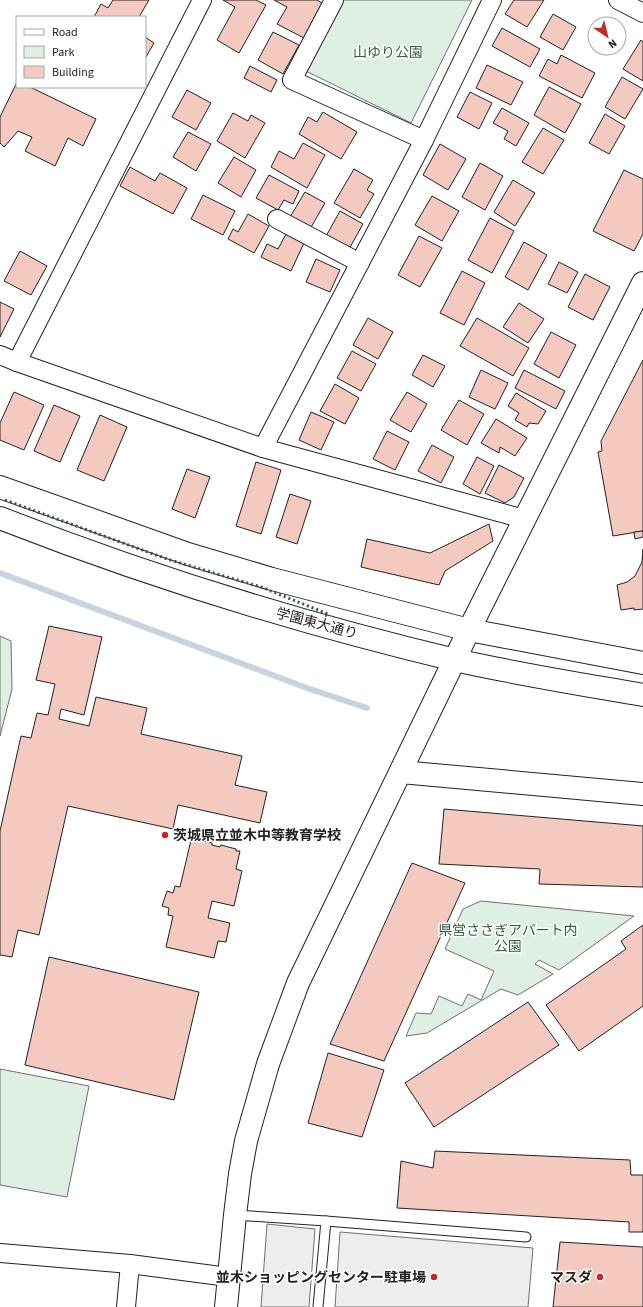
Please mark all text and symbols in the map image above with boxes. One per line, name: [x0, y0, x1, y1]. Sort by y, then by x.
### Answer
legend: [16, 16, 146, 88]
north arrow: [587, 16, 627, 56]
text: Road: [52, 24, 78, 41]
text: N: [605, 36, 620, 52]
park label: 山ゆり公園: [353, 43, 423, 63]
text: Park: [52, 44, 74, 61]
text: Building: [52, 64, 94, 81]
street label: 学園東大通り: [274, 603, 360, 644]
place label: 茨城県立並木中等教育学校: [173, 826, 341, 846]
marker: 茨城県立並木中等教育学校: [160, 830, 170, 840]
park label: 県営ささぎアパート内 公園: [438, 921, 578, 957]
place label: 並木ショッピングセンター駐車場: [216, 1268, 426, 1288]
place label: マスダ: [550, 1268, 592, 1288]
marker: 並木ショッピングセンター駐車場: [429, 1272, 439, 1282]
marker: マスダ: [595, 1272, 605, 1282]

